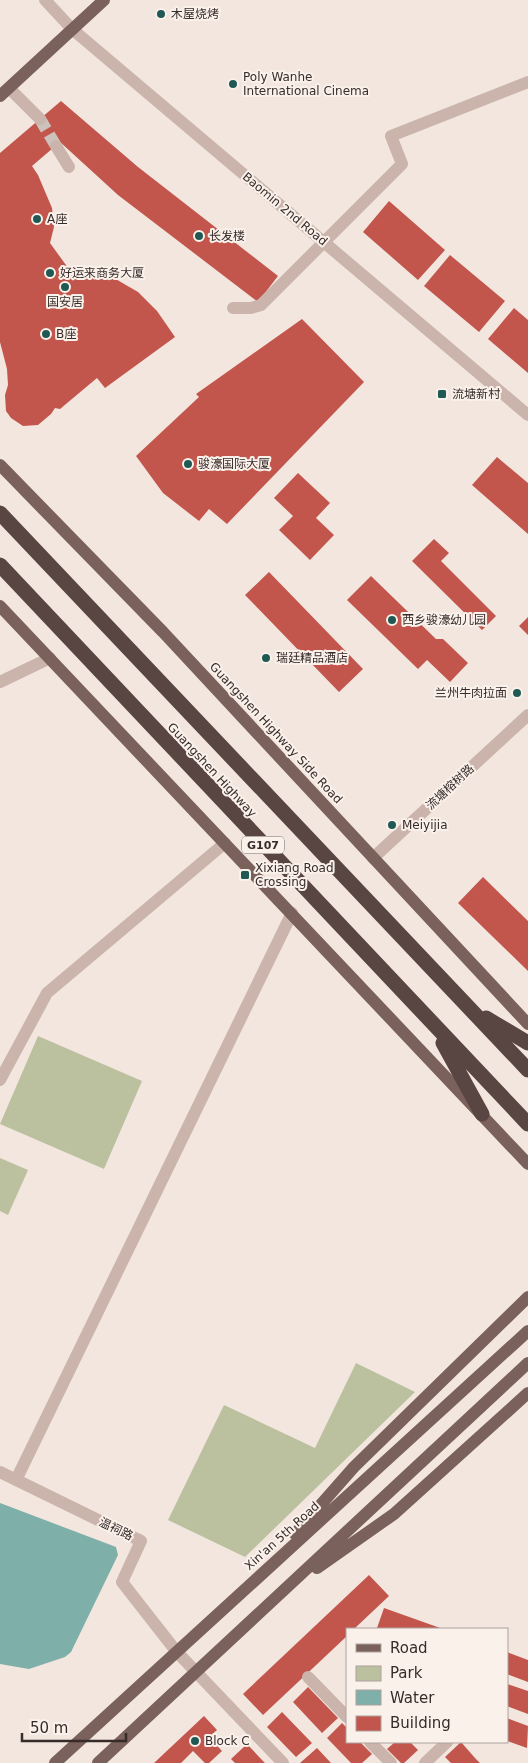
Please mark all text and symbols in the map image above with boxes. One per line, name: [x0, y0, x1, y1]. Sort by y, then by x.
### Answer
place label: 木屋烧烤: [171, 7, 219, 21]
marker: 木屋烧烤: [155, 8, 167, 20]
place label: Poly Wanhe International Cinema: [243, 70, 369, 98]
marker: Poly Wanhe International Cinema: [227, 78, 239, 90]
street label: Baomin 2nd Road: [240, 170, 330, 248]
place label: A座: [47, 212, 67, 226]
marker: A座: [31, 213, 43, 225]
place label: 长发楼: [209, 229, 245, 243]
marker: 长发楼: [193, 230, 205, 242]
place label: 好运来商务大厦: [60, 266, 144, 280]
marker: 好运来商务大厦: [44, 267, 56, 279]
marker: 国安居: [59, 281, 71, 293]
place label: 国安居: [47, 295, 83, 309]
place label: B座: [56, 327, 76, 341]
marker: B座: [40, 328, 52, 340]
place label: 流塘新村: [452, 387, 501, 401]
marker: 流塘新村: [436, 388, 448, 400]
place label: 骏濠国际大厦: [198, 457, 270, 471]
marker: 骏濠国际大厦: [182, 458, 194, 470]
place label: 西乡骏濠幼儿园: [402, 613, 486, 627]
marker: 西乡骏濠幼儿园: [386, 614, 398, 626]
place label: 瑞廷精品酒店: [276, 651, 348, 665]
marker: 瑞廷精品酒店: [260, 652, 272, 664]
street label: Guangshen Highway Side Road: [207, 659, 345, 807]
place label: 兰州牛肉拉面: [435, 686, 507, 700]
marker: 兰州牛肉拉面: [511, 687, 523, 699]
street label: Guangshen Highway: [164, 720, 260, 820]
street label: 流塘榕树路: [423, 761, 477, 813]
place label: Meiyijia: [402, 818, 448, 832]
marker: Meiyijia: [386, 819, 398, 831]
road number: G107: [242, 836, 284, 854]
place label: Xixiang Road Crossing: [255, 861, 334, 889]
marker: Xixiang Road Crossing: [239, 869, 251, 881]
street label: Xin'an 5th Road: [242, 1499, 322, 1573]
street label: 温祠路: [97, 1515, 135, 1543]
legend: [346, 1628, 508, 1743]
text: Road: [390, 1639, 428, 1657]
text: Park: [390, 1664, 423, 1682]
text: Water: [390, 1689, 435, 1707]
scale bar: [22, 1710, 126, 1742]
text: Building: [390, 1714, 451, 1732]
text: 50 m: [30, 1719, 68, 1737]
place label: Block C: [205, 1734, 250, 1748]
marker: Block C: [189, 1735, 201, 1747]

